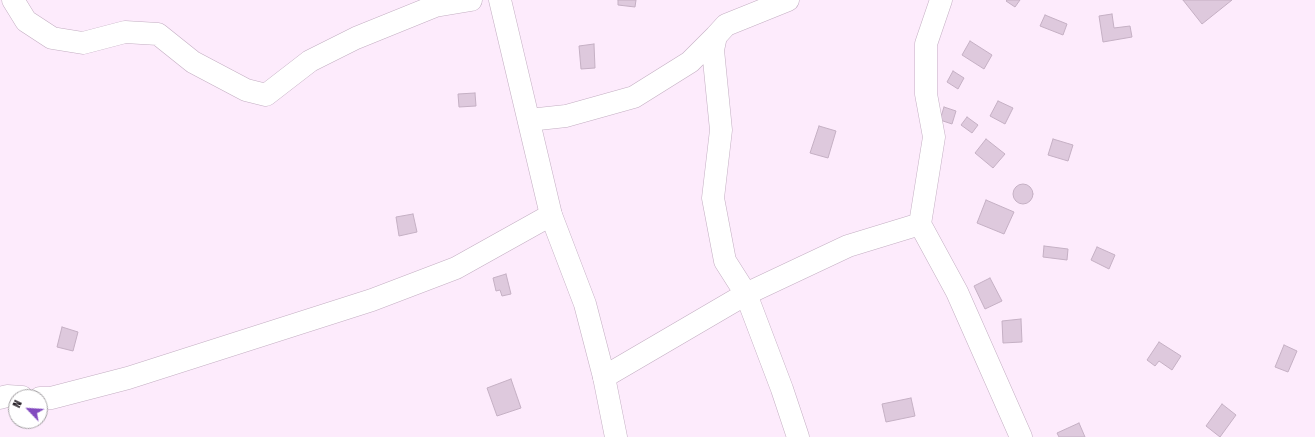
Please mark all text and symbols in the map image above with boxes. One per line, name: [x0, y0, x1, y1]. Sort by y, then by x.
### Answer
north arrow: [8, 389, 48, 429]
text: N: [10, 398, 25, 410]

